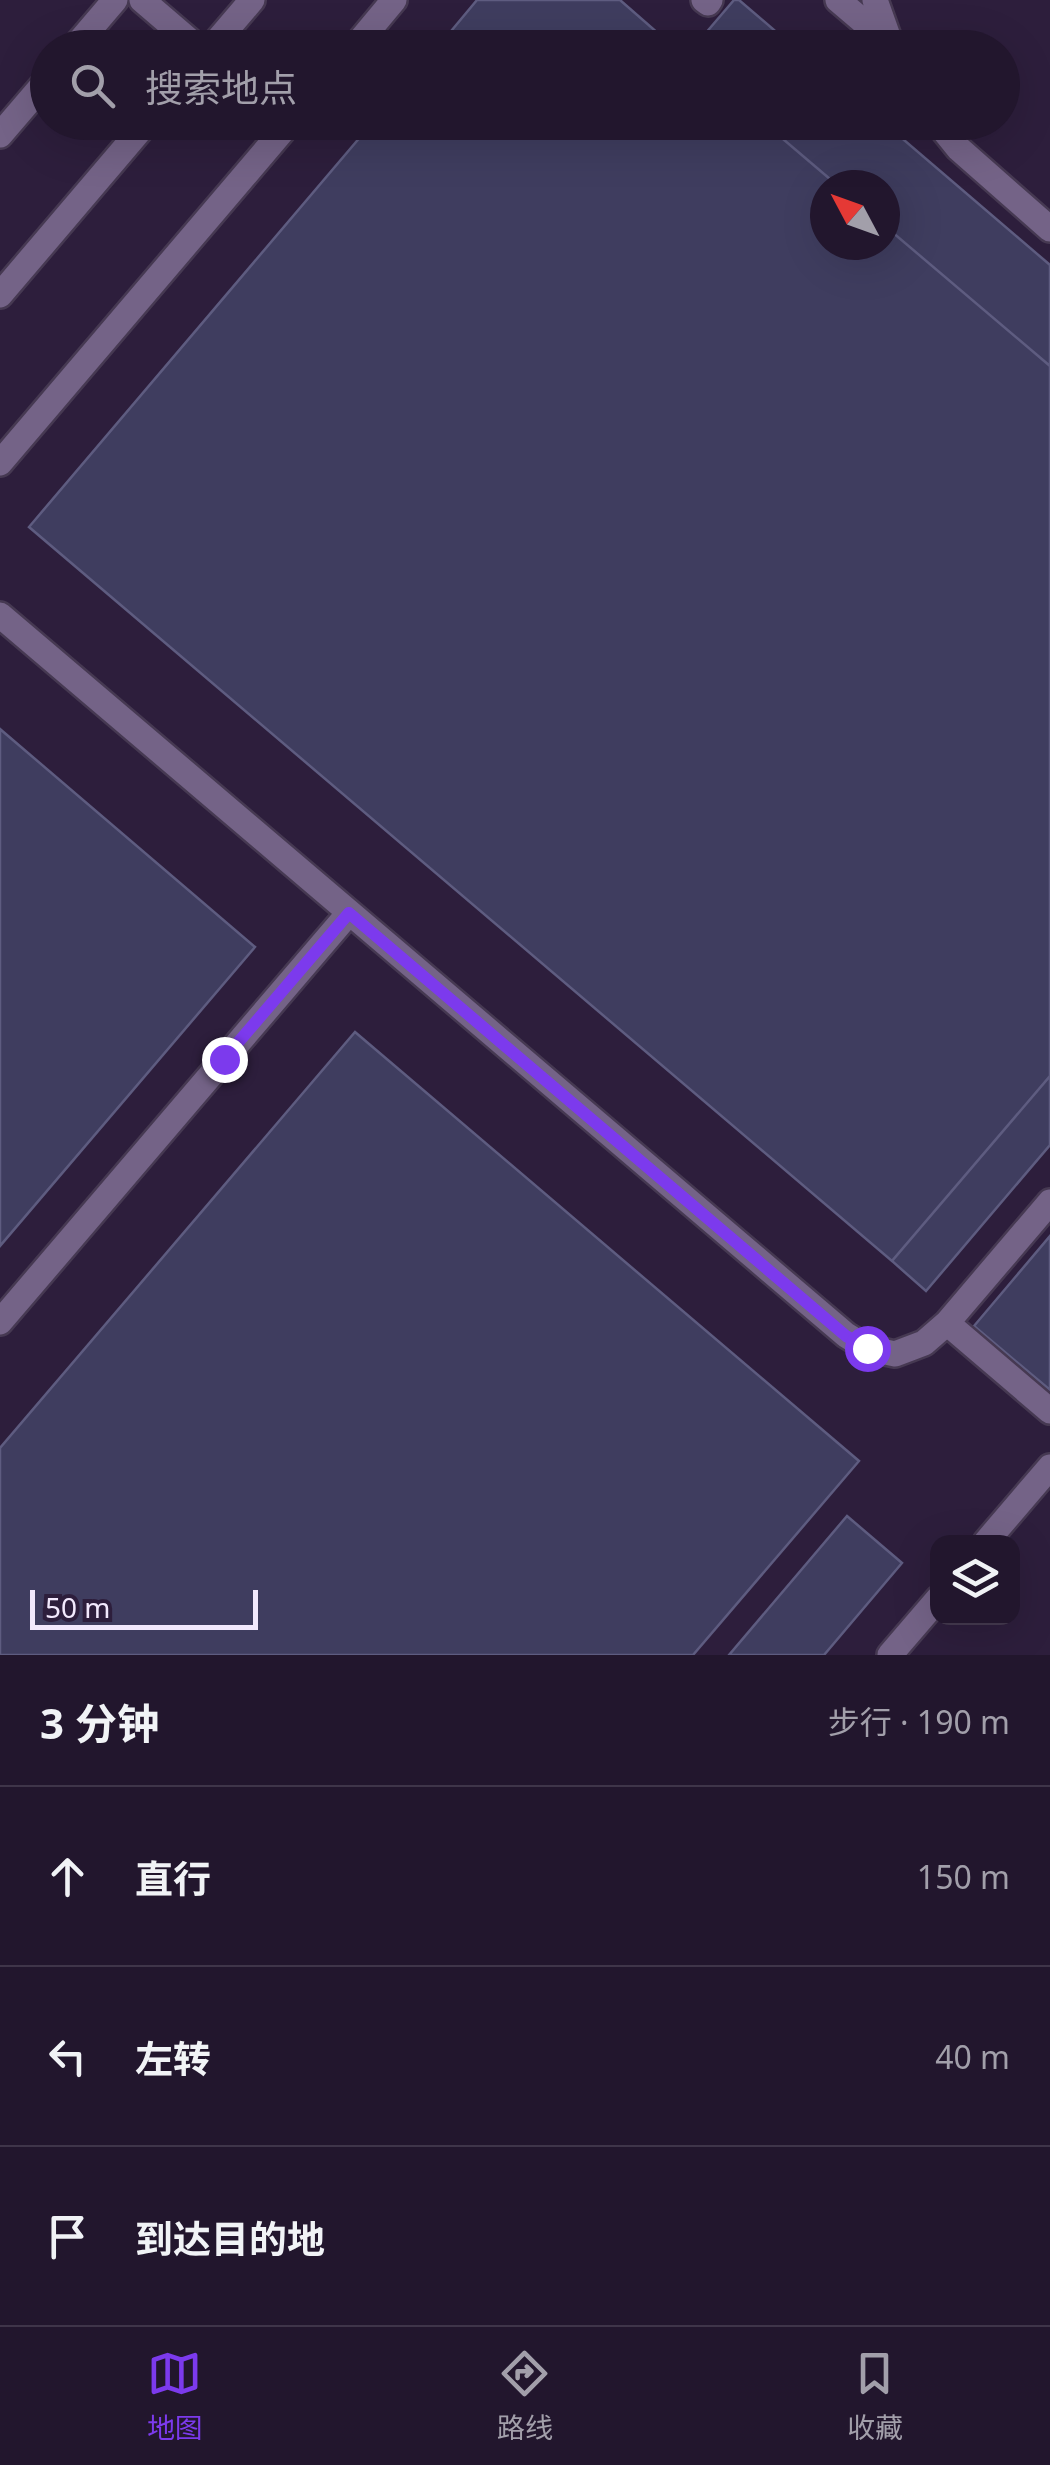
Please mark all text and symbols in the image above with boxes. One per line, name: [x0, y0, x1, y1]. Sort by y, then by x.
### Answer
search box: [30, 30, 1020, 140]
icon: search: [65, 58, 120, 113]
text: 搜索地点: [145, 61, 297, 113]
north arrow: [810, 170, 900, 260]
route end: [202, 1037, 248, 1083]
route start: [845, 1326, 891, 1372]
map controls: [930, 1535, 1020, 1625]
button: layers: [930, 1535, 1020, 1625]
scale bar: [30, 1585, 258, 1630]
text: 50 m: [45, 1588, 111, 1626]
text: 3 分钟: [40, 1694, 159, 1751]
text: 步行 · 190 m: [828, 1700, 1010, 1743]
icon: ahead: [40, 1849, 95, 1904]
text: 直行: [135, 1852, 211, 1904]
text: 150 m: [917, 1855, 1010, 1898]
icon: left: [40, 2029, 95, 2084]
text: 左转: [135, 2032, 211, 2084]
text: 40 m: [935, 2035, 1010, 2078]
icon: arrive: [40, 2209, 95, 2264]
text: 到达目的地: [135, 2212, 325, 2264]
tab: 地图: [147, 2346, 203, 2446]
tab: 路线: [497, 2346, 553, 2446]
tab: 收藏: [847, 2346, 903, 2446]

